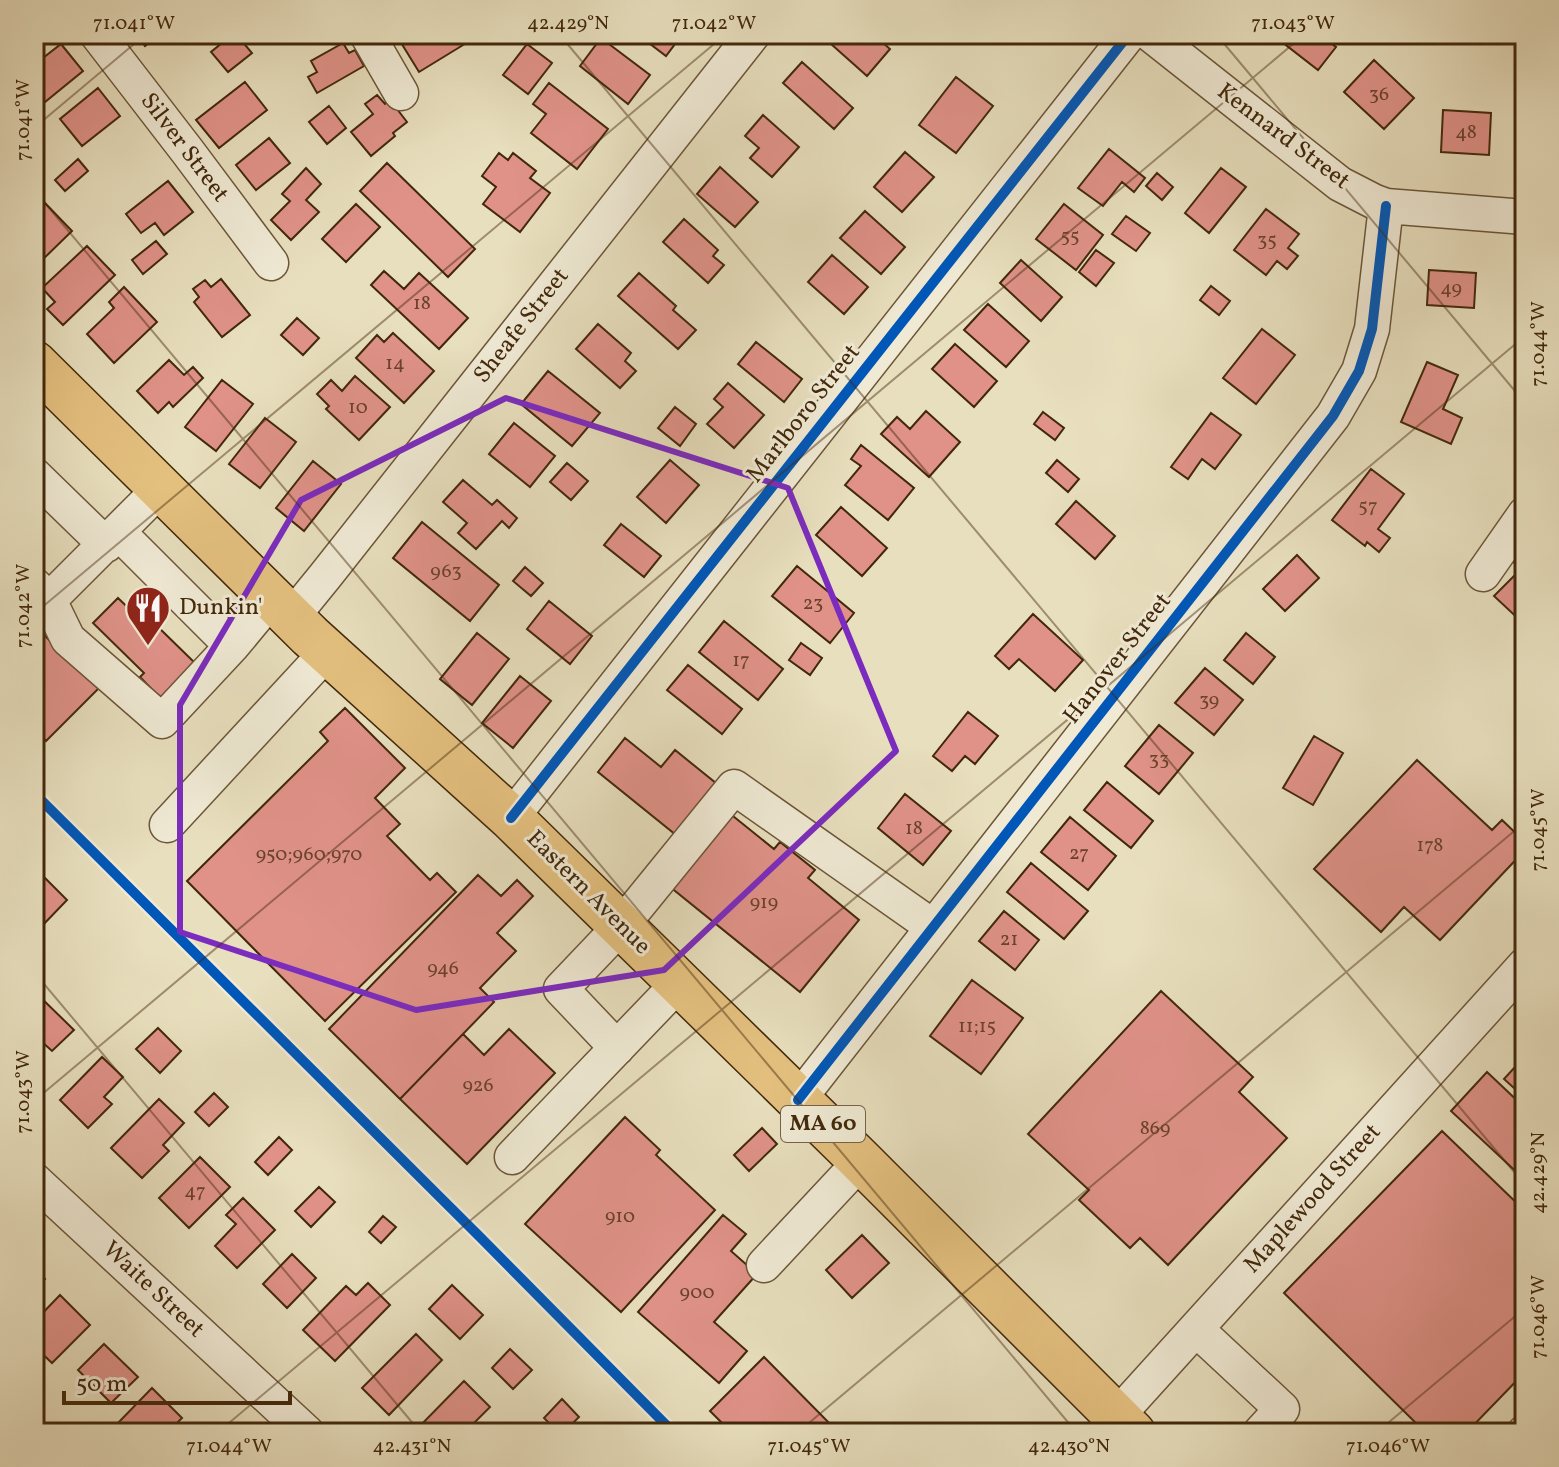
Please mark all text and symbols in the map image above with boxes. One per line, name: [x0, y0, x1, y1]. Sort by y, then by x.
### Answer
text: 71.041°W: [93, 10, 175, 38]
text: 42.429°N: [527, 10, 609, 38]
text: 71.042°W: [672, 10, 756, 38]
text: 71.043°W: [1251, 10, 1335, 38]
street label: Kennard Street: [1209, 76, 1357, 198]
text: 71.041°W: [10, 79, 38, 161]
house number: 36: [1369, 81, 1389, 109]
street label: Silver Street: [132, 86, 236, 210]
house number: 48: [1455, 119, 1477, 147]
house number: 55: [1060, 223, 1080, 251]
house number: 35: [1257, 227, 1277, 255]
street label: Sheafe Street: [466, 261, 578, 391]
house number: 49: [1440, 275, 1462, 303]
house number: 18: [413, 290, 431, 318]
text: 71.044°W: [1525, 301, 1553, 387]
street label: Marlboro Street: [739, 337, 869, 491]
house number: 14: [385, 350, 405, 378]
house number: 10: [348, 394, 368, 422]
house number: 57: [1358, 493, 1378, 521]
house number: 963: [430, 558, 462, 586]
text: 71.042°W: [10, 564, 38, 648]
restaurant icon: Dunkin': [124, 584, 172, 647]
street label: Hanover Street: [1056, 586, 1180, 732]
house number: 23: [803, 590, 823, 618]
place label: Dunkin': [179, 591, 263, 625]
house number: 17: [732, 647, 750, 675]
house number: 39: [1199, 687, 1219, 715]
house number: 33: [1149, 746, 1169, 774]
text: 71.045°W: [1525, 788, 1553, 872]
house number: 18: [905, 815, 923, 843]
street label: Eastern Avenue: [518, 823, 658, 963]
house number: 178: [1416, 832, 1444, 860]
house number: 27: [1069, 840, 1089, 868]
house number: 950;960;970: [256, 841, 362, 869]
house number: 919: [750, 889, 778, 917]
house number: 21: [1000, 926, 1018, 954]
house number: 946: [427, 955, 459, 983]
house number: 11;15: [958, 1013, 996, 1041]
text: 71.043°W: [10, 1050, 38, 1134]
house number: 926: [462, 1072, 494, 1100]
road number: MA 60: [781, 1106, 865, 1142]
house number: 869: [1140, 1115, 1170, 1143]
street label: Maplewood Street: [1236, 1117, 1390, 1281]
text: 42.429°N: [1525, 1132, 1553, 1214]
house number: 47: [184, 1178, 206, 1206]
house number: 910: [605, 1203, 635, 1231]
street label: Waite Street: [94, 1234, 212, 1346]
text: 71.046°W: [1525, 1275, 1553, 1359]
house number: 900: [679, 1279, 715, 1307]
scale bar: [64, 1355, 290, 1405]
text: 50 m: [76, 1368, 128, 1402]
text: 71.044°W: [186, 1433, 272, 1461]
text: 42.431°N: [373, 1433, 452, 1461]
text: 71.045°W: [767, 1433, 851, 1461]
text: 42.430°N: [1028, 1433, 1110, 1461]
text: 71.046°W: [1346, 1433, 1430, 1461]

